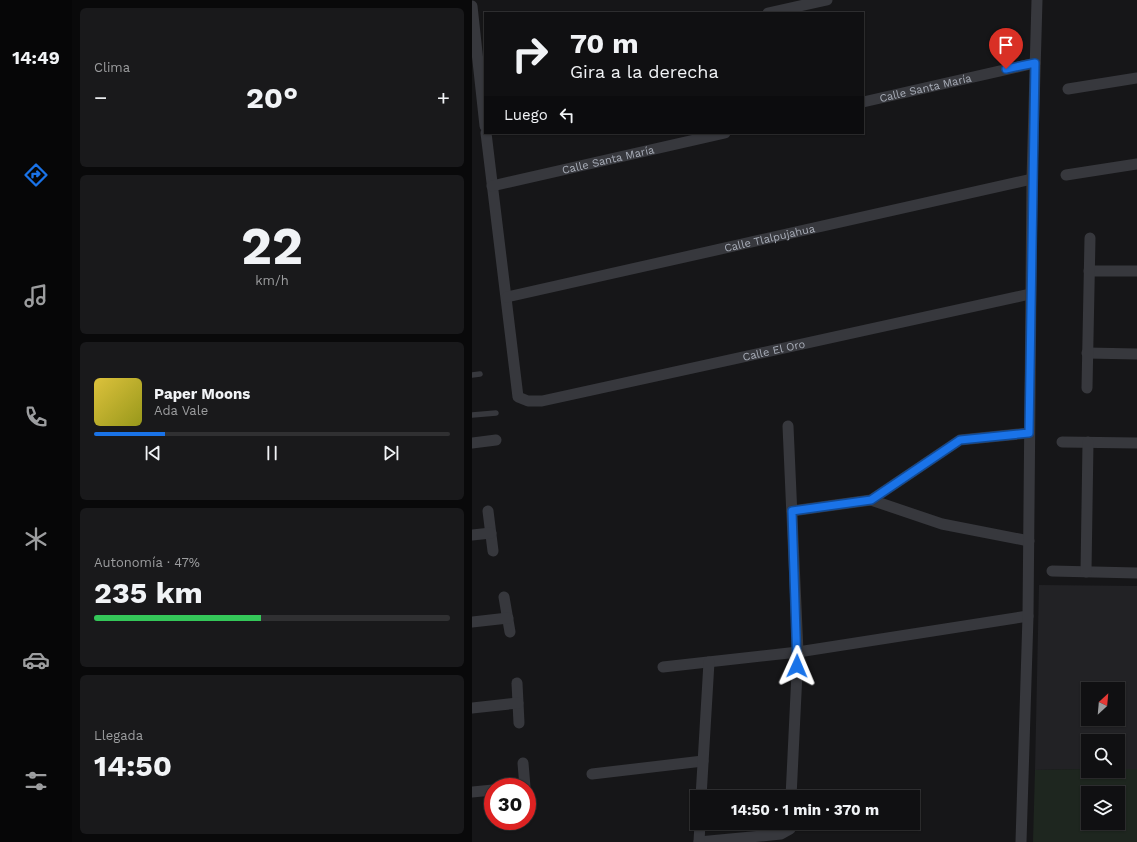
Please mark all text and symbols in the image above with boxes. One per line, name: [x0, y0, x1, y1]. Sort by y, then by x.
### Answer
text: 70 m: [570, 27, 639, 60]
icon: right: [504, 28, 556, 80]
pin: [989, 28, 1023, 69]
icon: arrive: [995, 34, 1017, 56]
text: 14:49: [12, 47, 60, 68]
text: Clima: [94, 60, 130, 75]
text: Gira a la derecha: [570, 61, 719, 82]
street label: Calle Santa María: [878, 72, 973, 105]
text: 20°: [246, 80, 298, 115]
text: −: [94, 85, 107, 110]
text: +: [437, 85, 450, 110]
icon: left: [556, 104, 578, 126]
text: Luego: [504, 106, 548, 124]
street label: Calle Santa María: [561, 143, 656, 177]
icon: directions: [22, 161, 50, 189]
text: 22: [241, 216, 303, 277]
street label: Calle Tlalpujahua: [723, 222, 816, 255]
text: km/h: [255, 273, 289, 288]
icon: music: [22, 282, 50, 310]
street label: Calle El Oro: [741, 338, 806, 364]
text: Paper Moons: [154, 385, 250, 403]
icon: phone: [22, 403, 50, 431]
text: Ada Vale: [154, 403, 208, 418]
icon: previous: [142, 442, 164, 464]
icon: pause: [261, 442, 283, 464]
icon: next: [380, 442, 402, 464]
icon: climate: [22, 525, 50, 553]
text: Autonomía · 47%: [94, 555, 200, 570]
text: 235 km: [94, 575, 203, 610]
position arrow: [776, 645, 818, 687]
icon: car: [22, 646, 50, 674]
north arrow: [1081, 682, 1125, 726]
map controls: [1081, 682, 1125, 830]
text: Llegada: [94, 728, 143, 743]
button: search: [1081, 734, 1125, 778]
text: 14:50: [94, 748, 172, 783]
icon: filters: [22, 767, 50, 795]
speed limit sign: 30: [484, 778, 536, 830]
button: layers: [1081, 786, 1125, 830]
text: 14:50 · 1 min · 370 m: [731, 801, 879, 819]

